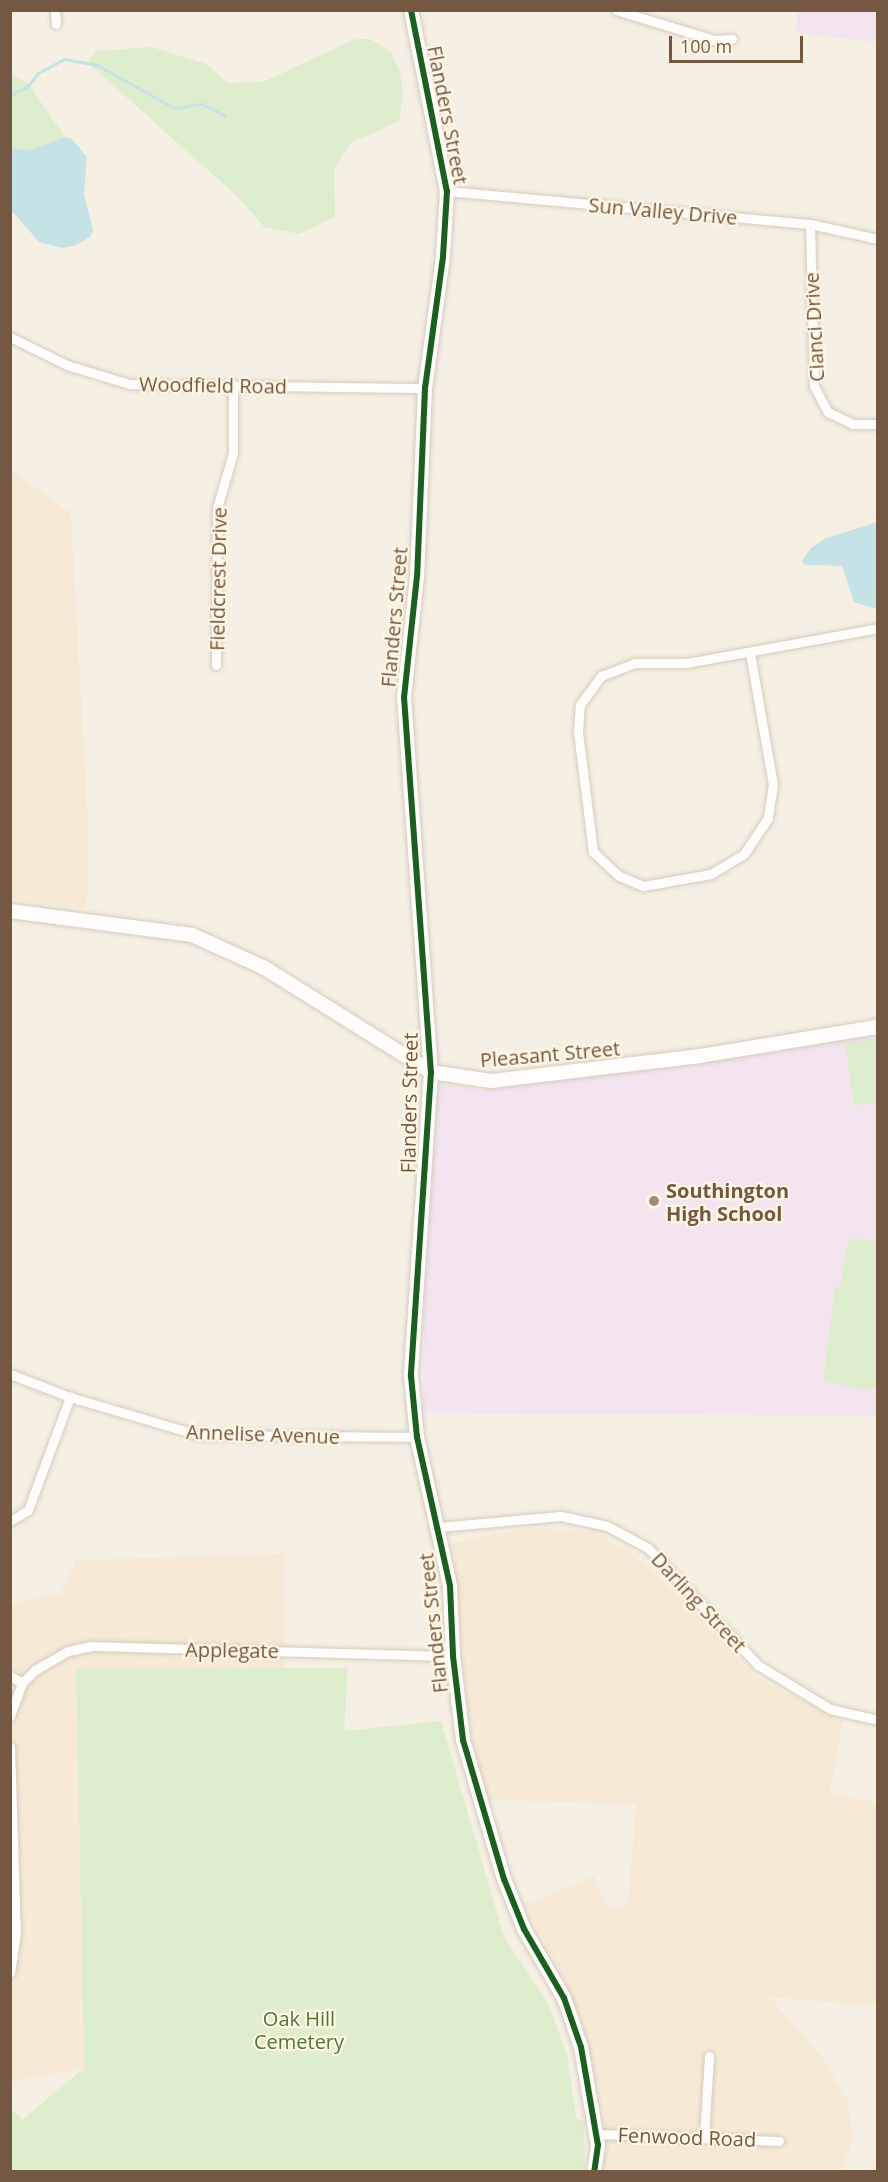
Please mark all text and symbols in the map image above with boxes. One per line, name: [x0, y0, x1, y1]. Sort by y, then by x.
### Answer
scale bar: [672, 24, 806, 62]
text: 100 m: [680, 34, 732, 58]
street label: Flanders Street: [423, 44, 473, 186]
street label: Sun Valley Drive: [588, 193, 738, 229]
street label: Cianci Drive: [799, 272, 829, 382]
street label: Woodfield Road: [139, 372, 287, 398]
street label: Fieldcrest Drive: [205, 507, 231, 651]
street label: Flanders Street: [376, 546, 412, 688]
street label: Flanders Street: [396, 1032, 422, 1174]
street label: Pleasant Street: [479, 1036, 621, 1072]
place label: Southington High School: [666, 1178, 789, 1225]
marker: Southington High School: [647, 1194, 661, 1208]
street label: Annelise Avenue: [186, 1419, 340, 1449]
street label: Darling Street: [647, 1547, 751, 1657]
street label: Flanders Street: [414, 1552, 452, 1694]
street label: Applegate: [185, 1637, 279, 1663]
park label: Oak Hill Cemetery: [254, 2006, 344, 2053]
street label: Fenwood Road: [617, 2123, 757, 2151]

